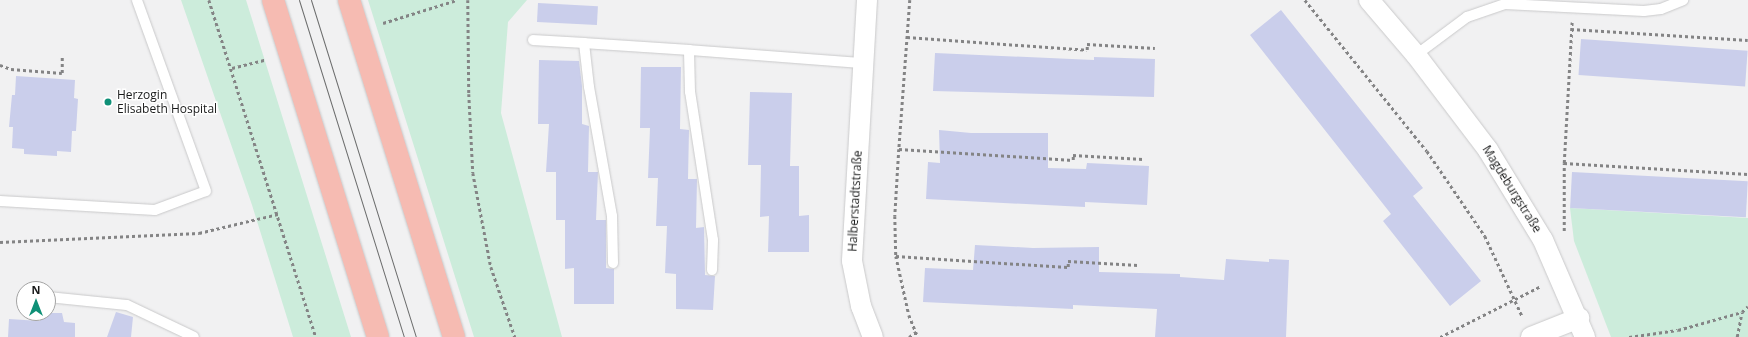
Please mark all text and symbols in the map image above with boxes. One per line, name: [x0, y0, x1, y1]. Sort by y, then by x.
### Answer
place label: Herzogin Elisabeth Hospital: [117, 88, 217, 116]
marker: Herzogin Elisabeth Hospital: [102, 96, 114, 108]
street label: Magdeburgstraße: [1479, 143, 1545, 235]
street label: Halberstadtstraße: [845, 150, 865, 252]
north arrow: [16, 281, 56, 321]
text: N: [32, 282, 40, 297]

